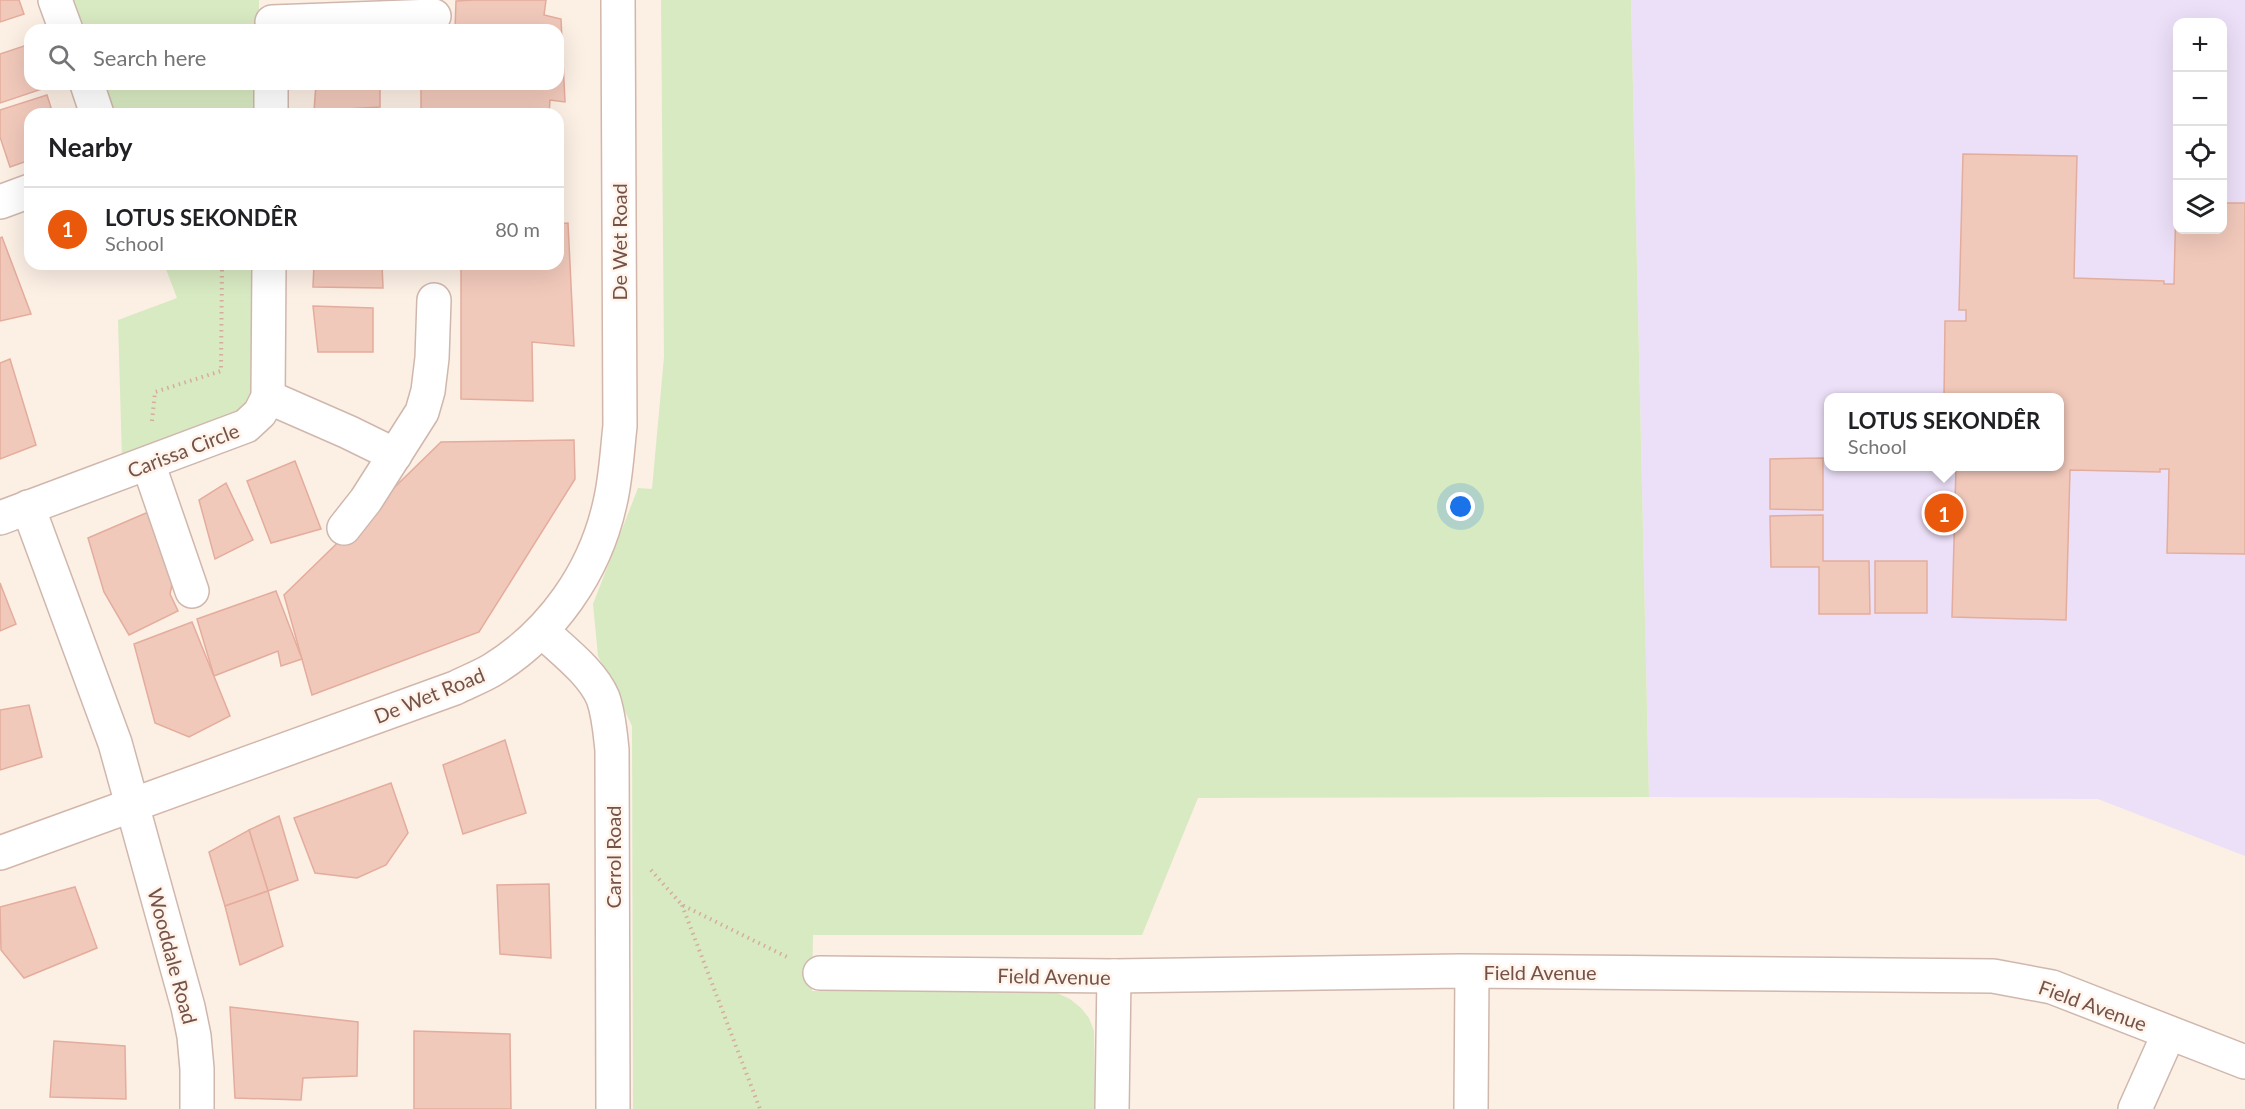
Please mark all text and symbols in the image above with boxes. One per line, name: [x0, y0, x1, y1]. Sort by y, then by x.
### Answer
map controls: [2173, 18, 2227, 234]
button: +: [2173, 18, 2227, 72]
search box: [24, 24, 564, 90]
icon: search: [45, 41, 78, 74]
text: Search here: [93, 44, 206, 71]
button: −: [2173, 72, 2227, 126]
button: locate: [2173, 126, 2227, 180]
text: Nearby: [48, 131, 133, 163]
button: layers: [2173, 180, 2227, 234]
street label: De Wet Road: [607, 183, 631, 301]
text: LOTUS SEKONDÊR: [105, 204, 297, 231]
text: 1: [62, 217, 73, 241]
text: 80 m: [495, 217, 540, 241]
text: School: [105, 231, 164, 255]
popup: [1824, 393, 2064, 471]
text: LOTUS SEKONDÊR: [1848, 407, 2040, 434]
street label: Carissa Circle: [124, 418, 242, 482]
text: School: [1848, 434, 1907, 458]
pin: 1: [1924, 490, 1964, 536]
your location: [1446, 492, 1475, 521]
street label: De Wet Road: [370, 662, 488, 728]
street label: Carrol Road: [601, 806, 625, 909]
street label: Wooddale Road: [143, 886, 203, 1026]
street label: Field Avenue: [1483, 960, 1597, 984]
street label: Field Avenue: [997, 963, 1111, 989]
street label: Field Avenue: [2036, 974, 2150, 1036]

